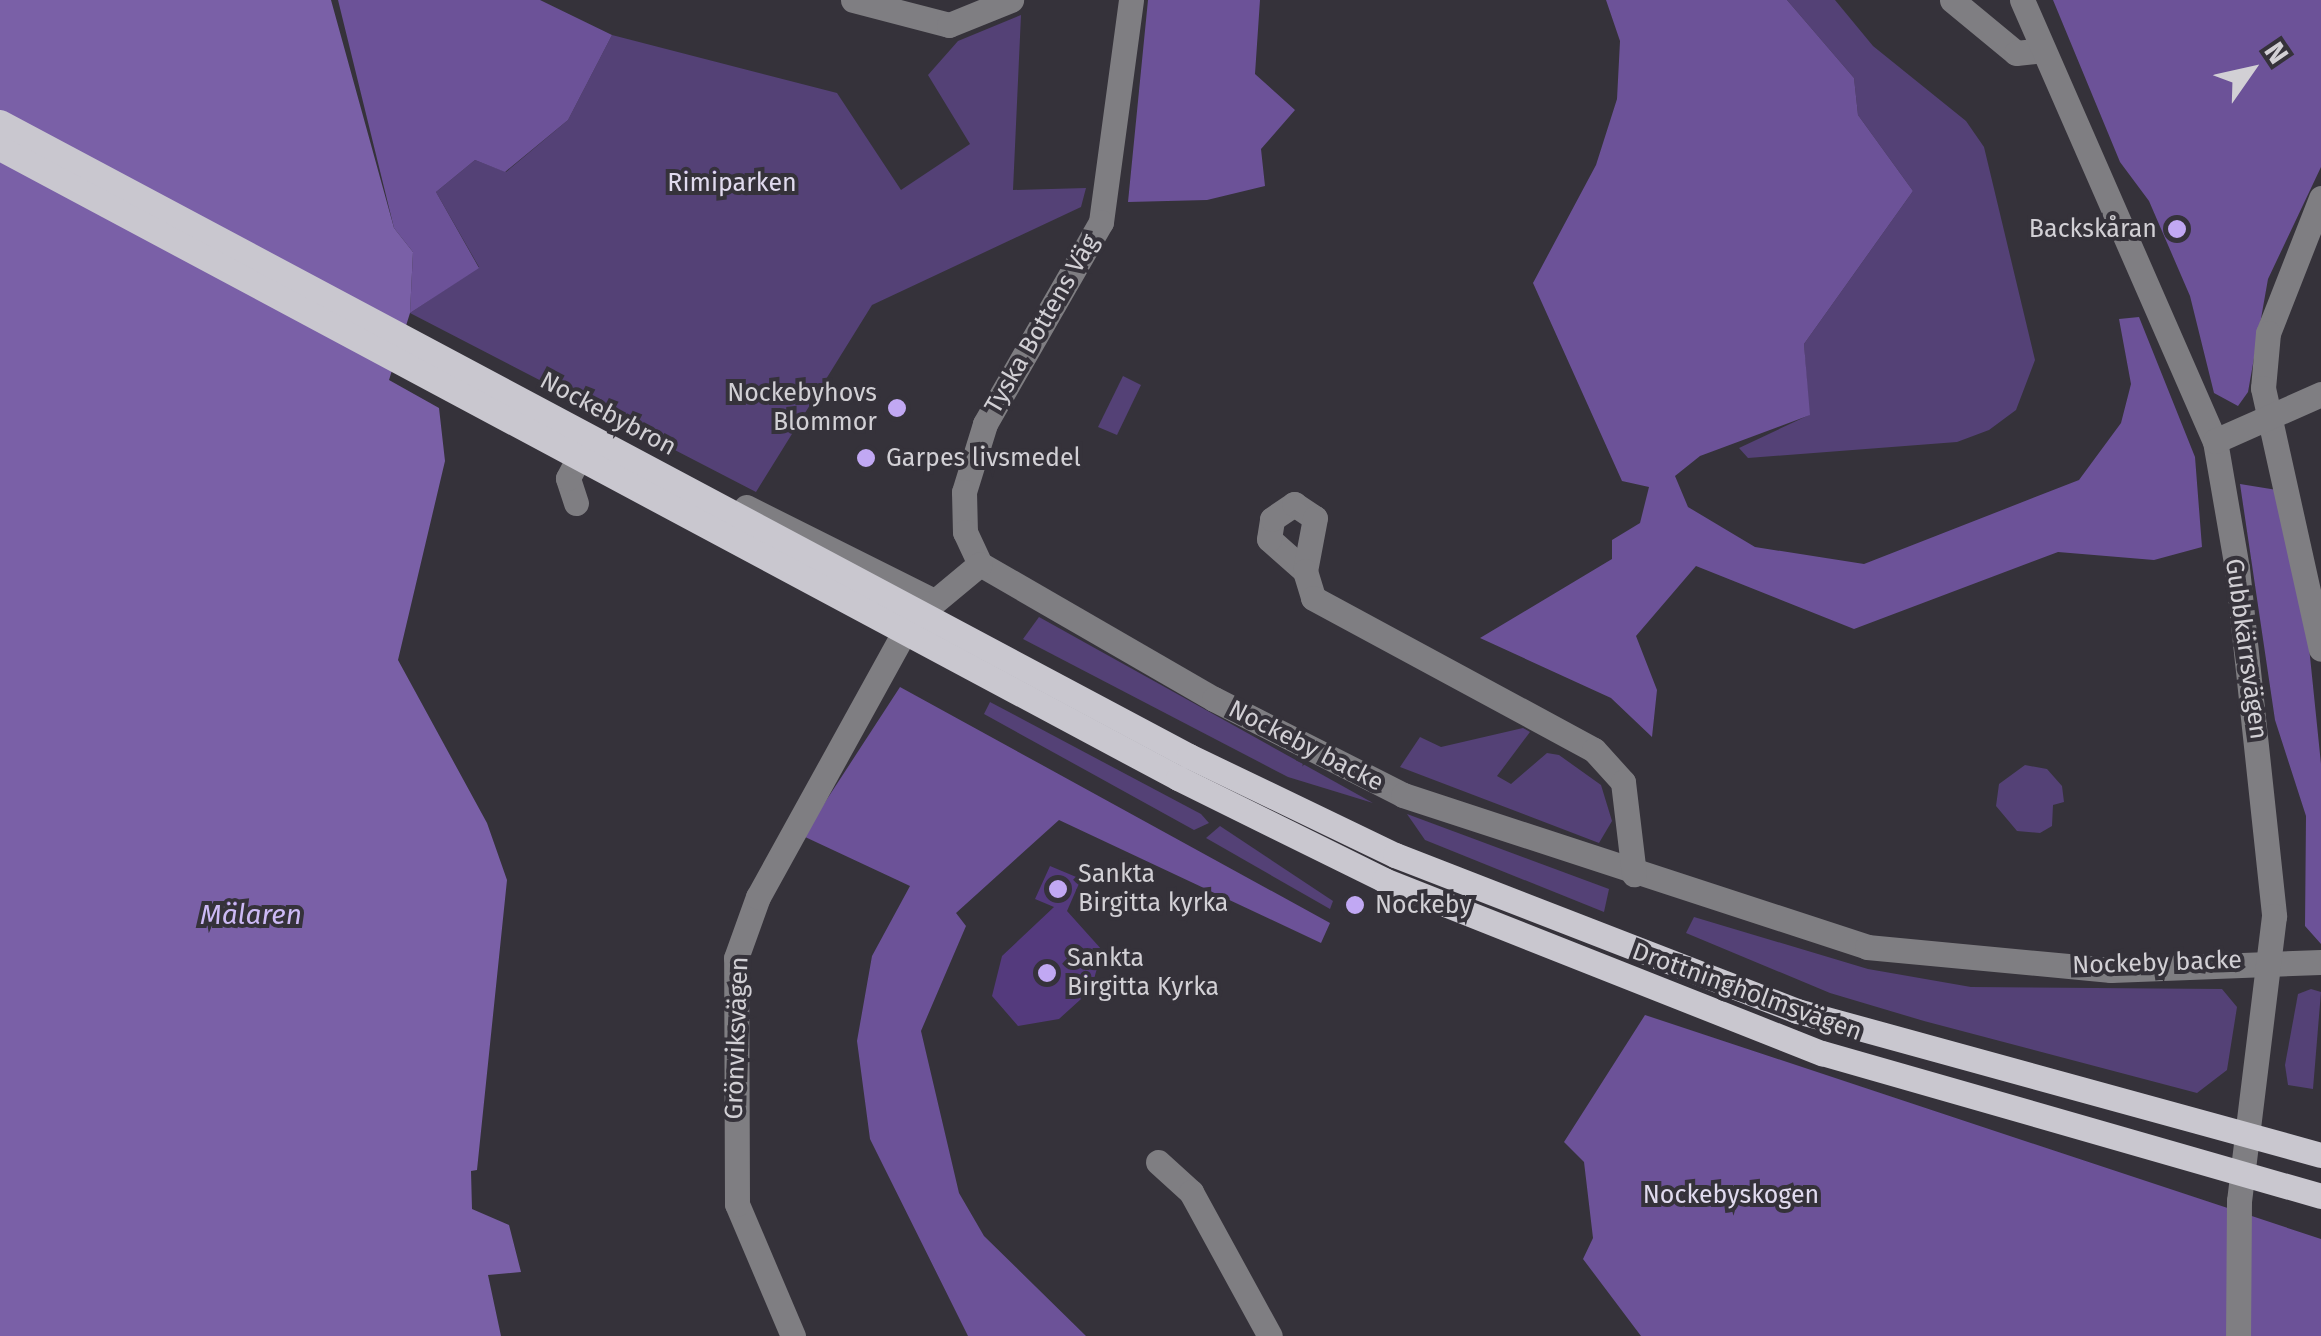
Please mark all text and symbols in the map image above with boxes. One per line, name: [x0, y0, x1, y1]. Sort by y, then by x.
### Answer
north arrow: [2201, 20, 2301, 120]
text: N: [2257, 36, 2295, 70]
park label: Rimiparken: [667, 168, 797, 198]
place label: Backskåran: [2029, 214, 2157, 244]
marker: Backskåran: [2166, 218, 2188, 240]
street label: Tyska Bottens Väg: [979, 229, 1105, 419]
street label: Nockebybron: [535, 366, 681, 462]
place label: Nockebyhovs Blommor: [727, 379, 877, 438]
marker: Nockebyhovs Blommor: [886, 397, 908, 419]
place label: Garpes livsmedel: [886, 443, 1081, 473]
marker: Garpes livsmedel: [855, 447, 877, 469]
street label: Gubbkärrsvägen: [2218, 557, 2274, 741]
street label: Nockeby backe: [1224, 694, 1388, 798]
place label: Sankta Birgitta kyrka: [1078, 860, 1228, 919]
marker: Sankta Birgitta kyrka: [1047, 878, 1069, 900]
place label: Nockeby: [1375, 890, 1472, 920]
marker: Nockeby: [1344, 894, 1366, 916]
water label: Mälaren: [200, 898, 302, 932]
street label: Drottningholmsvägen: [1628, 936, 1866, 1048]
place label: Sankta Birgitta Kyrka: [1067, 944, 1219, 1003]
street label: Nockeby backe: [2072, 945, 2242, 981]
street label: Grönviksvägen: [719, 956, 755, 1120]
marker: Sankta Birgitta Kyrka: [1036, 962, 1058, 984]
park label: Nockebyskogen: [1643, 1180, 1819, 1210]

